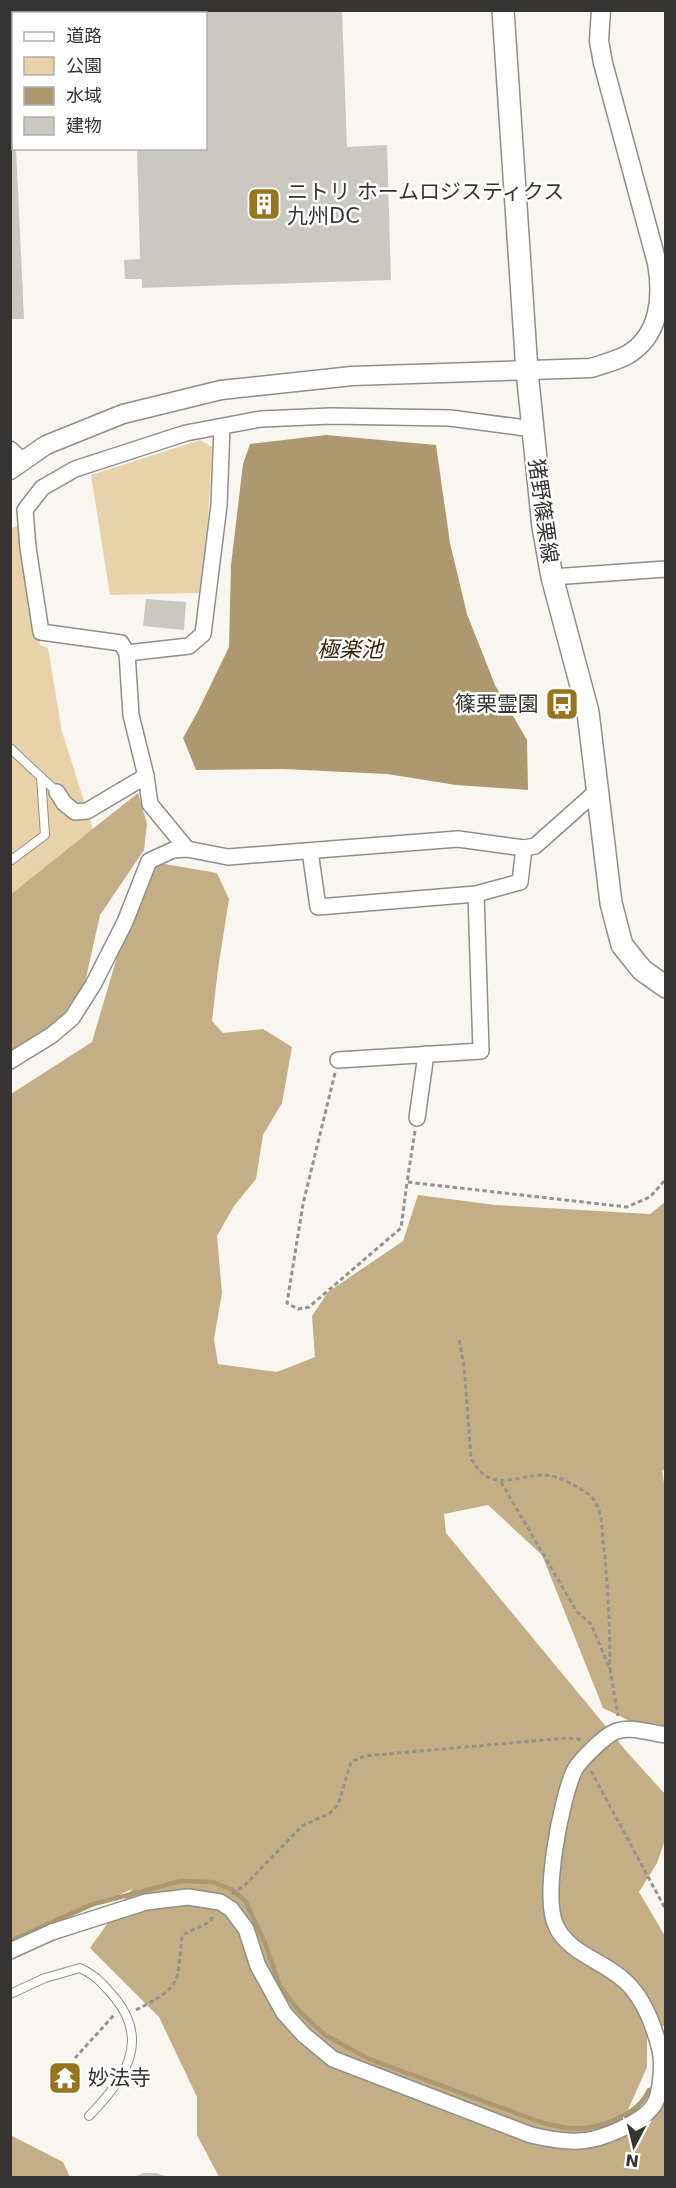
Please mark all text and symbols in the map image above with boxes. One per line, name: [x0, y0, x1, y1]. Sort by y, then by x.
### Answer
legend: [12, 12, 207, 150]
text: 道路: [66, 25, 102, 46]
text: 公園: [66, 55, 102, 76]
text: 水域: [66, 85, 102, 106]
text: 建物: [66, 115, 102, 136]
place label: ニトリ ホームロジスティクス 九州DC: [287, 180, 564, 228]
building icon: ニトリ ホームロジスティクス 九州DC: [246, 186, 282, 222]
street label: 猪野篠栗線: [524, 457, 562, 565]
water label: 極楽池: [317, 637, 385, 662]
bus stop icon: 篠栗霊園: [544, 686, 580, 722]
place label: 篠栗霊園: [455, 692, 539, 716]
temple icon: 妙法寺: [47, 2060, 83, 2096]
place label: 妙法寺: [88, 2066, 151, 2090]
north arrow: [604, 2116, 664, 2176]
text: N: [624, 2150, 640, 2171]

